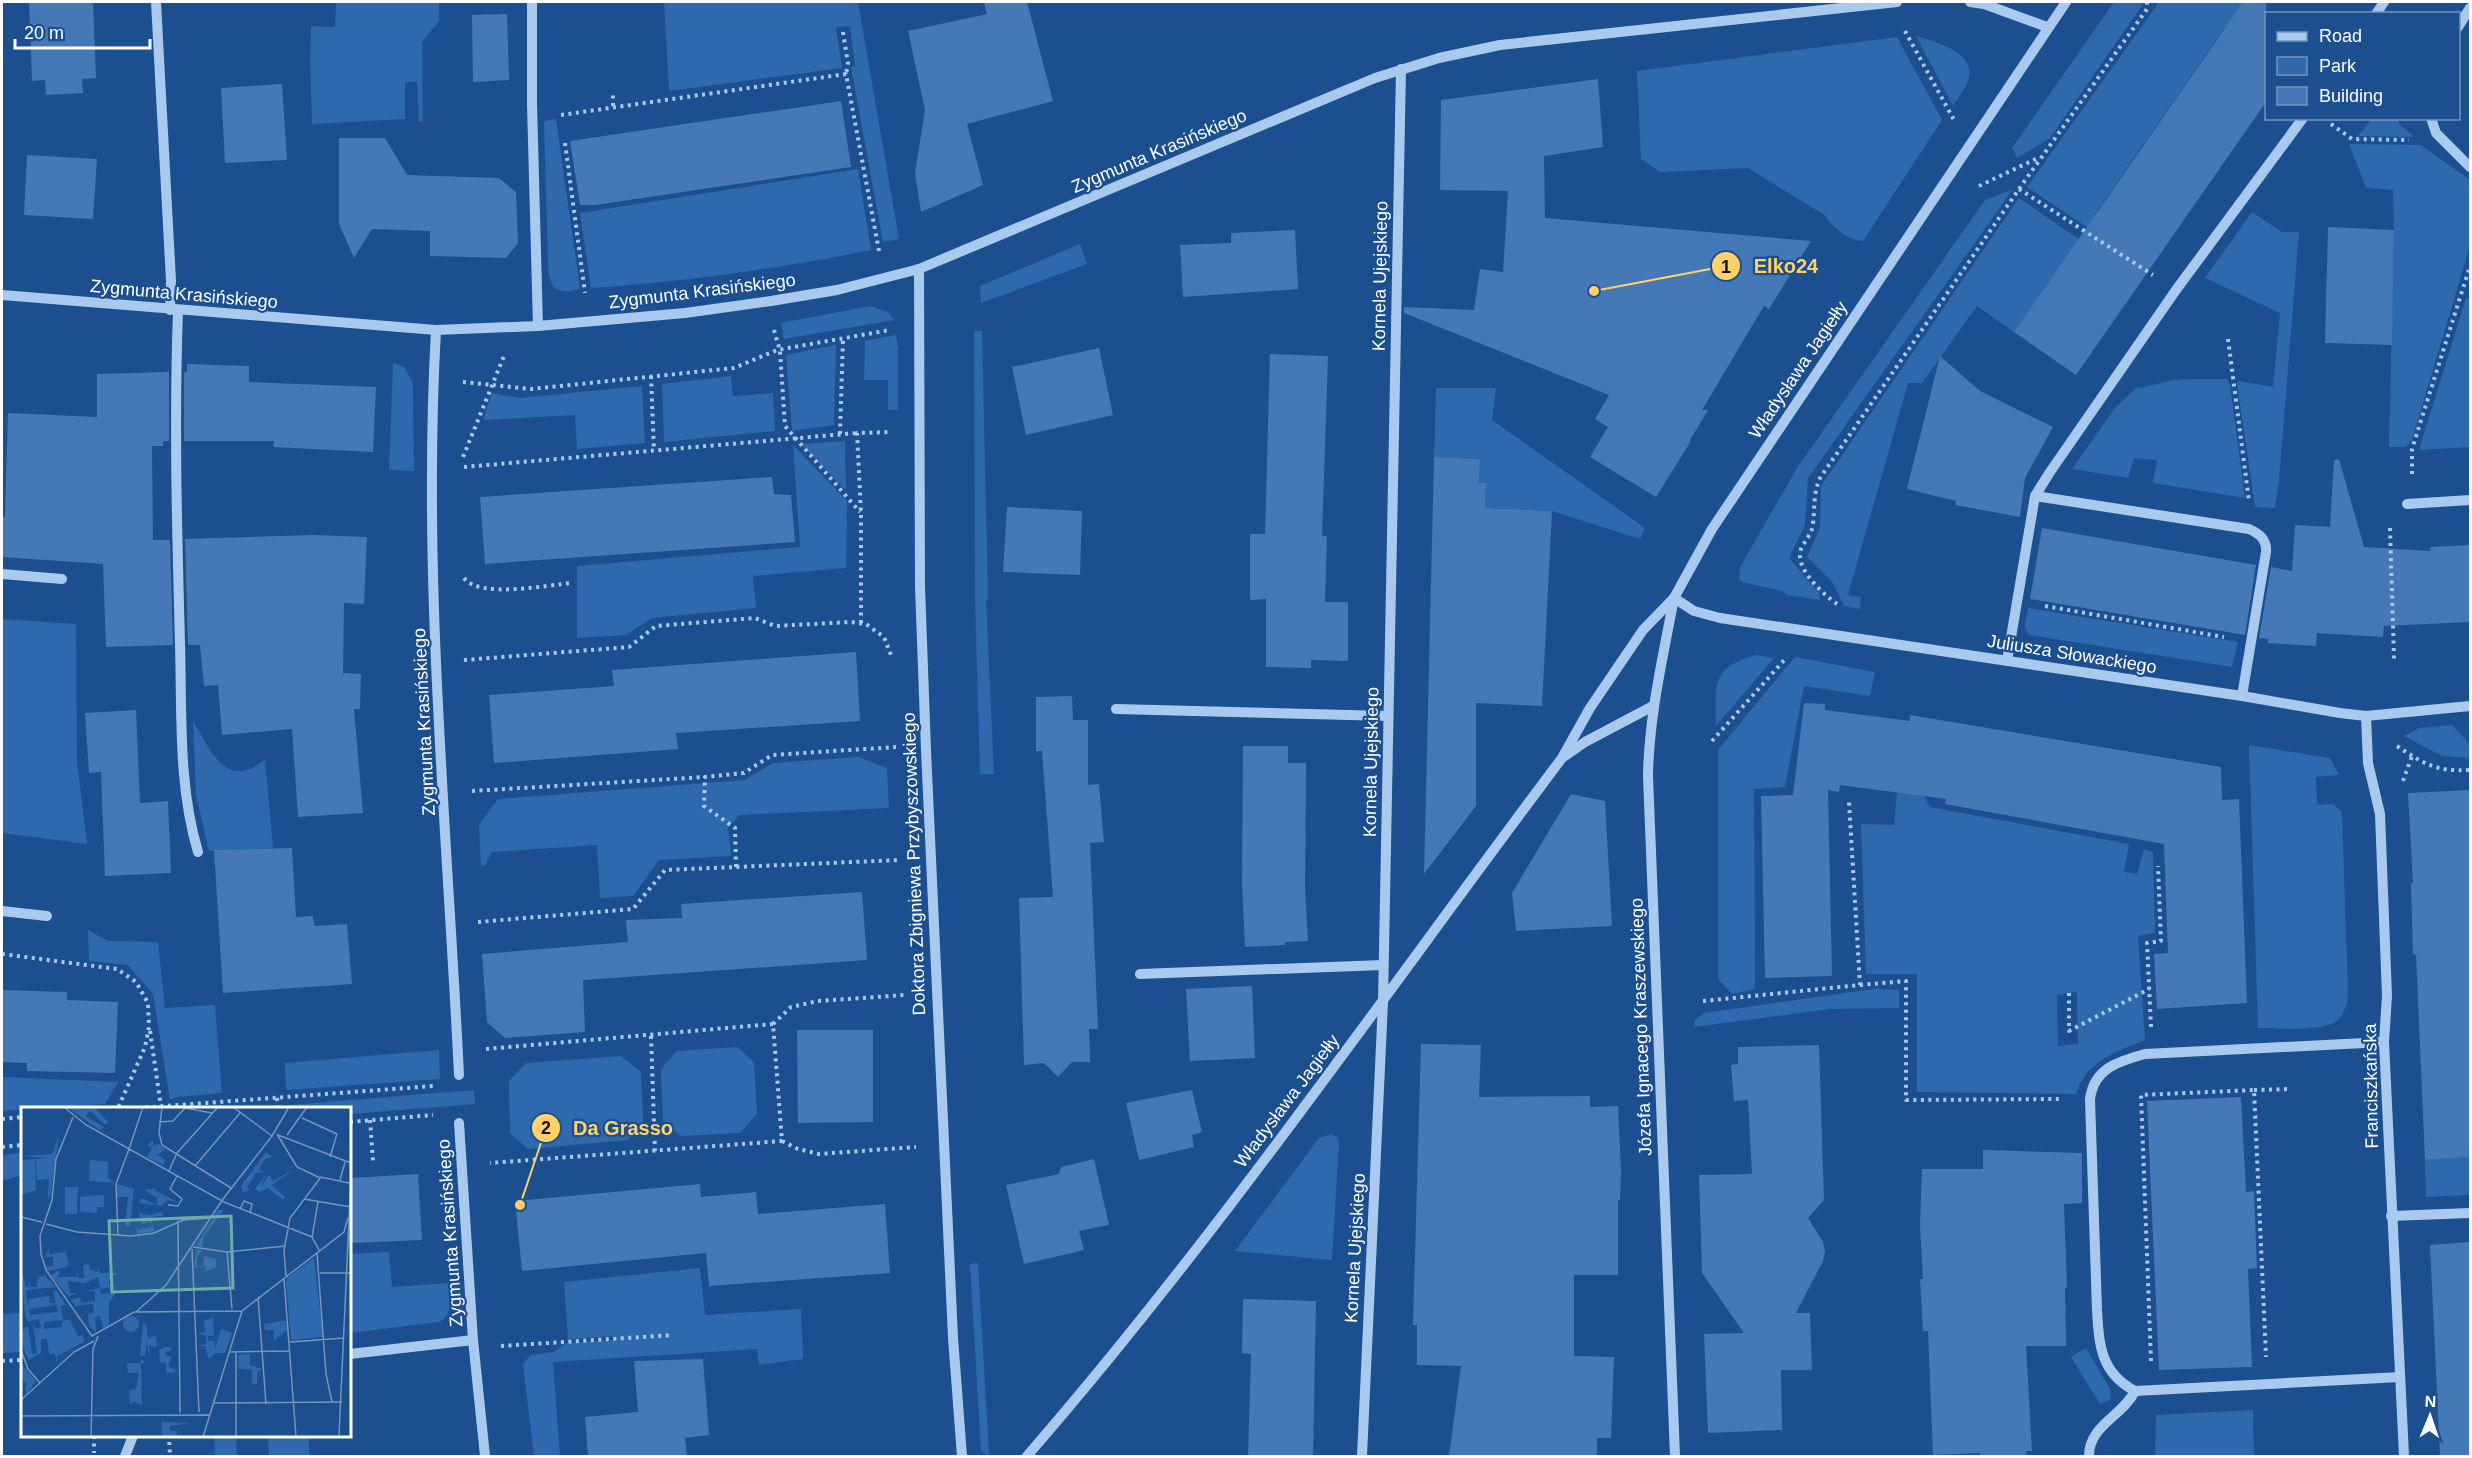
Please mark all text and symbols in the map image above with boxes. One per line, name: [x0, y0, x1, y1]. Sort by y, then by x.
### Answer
scale bar: [15, 12, 150, 50]
legend: [2265, 12, 2460, 120]
text: 20 m: [24, 23, 64, 43]
text: Road: [2319, 26, 2362, 46]
text: Park: [2319, 56, 2357, 76]
text: Building: [2319, 86, 2383, 106]
street label: Zygmunta Krasińskiego: [1069, 105, 1249, 197]
street label: Kornela Ujejskiego: [1369, 201, 1391, 351]
callout: Elko24: [1711, 247, 1830, 285]
text: Elko24: [1754, 255, 1819, 277]
text: 1: [1721, 257, 1731, 277]
street label: Zygmunta Krasińskiego: [607, 270, 797, 312]
street label: Zygmunta Krasińskiego: [89, 276, 279, 312]
street label: Władysława Jagiełły: [1745, 298, 1851, 442]
street label: Zygmunta Krasińskiego: [409, 628, 439, 816]
street label: Juliusza Słowackiego: [1986, 631, 2158, 677]
street label: Kornela Ujejskiego: [1360, 687, 1382, 837]
street label: Doktora Zbigniewa Przybyszowskiego: [899, 712, 929, 1016]
street label: Józefa Ignacego Kraszewskiego: [1627, 898, 1655, 1156]
street label: Franciszkańska: [2360, 1022, 2382, 1149]
street label: Władysława Jagiełły: [1231, 1031, 1343, 1171]
inset map: [21, 1107, 351, 1437]
callout: Da Grasso: [531, 1109, 685, 1147]
text: Da Grasso: [573, 1117, 673, 1139]
text: 2: [541, 1118, 551, 1138]
street label: Zygmunta Krasińskiego: [433, 1138, 467, 1328]
street label: Kornela Ujejskiego: [1341, 1173, 1369, 1323]
north arrow: [2400, 1386, 2460, 1446]
text: N: [2424, 1393, 2437, 1410]

